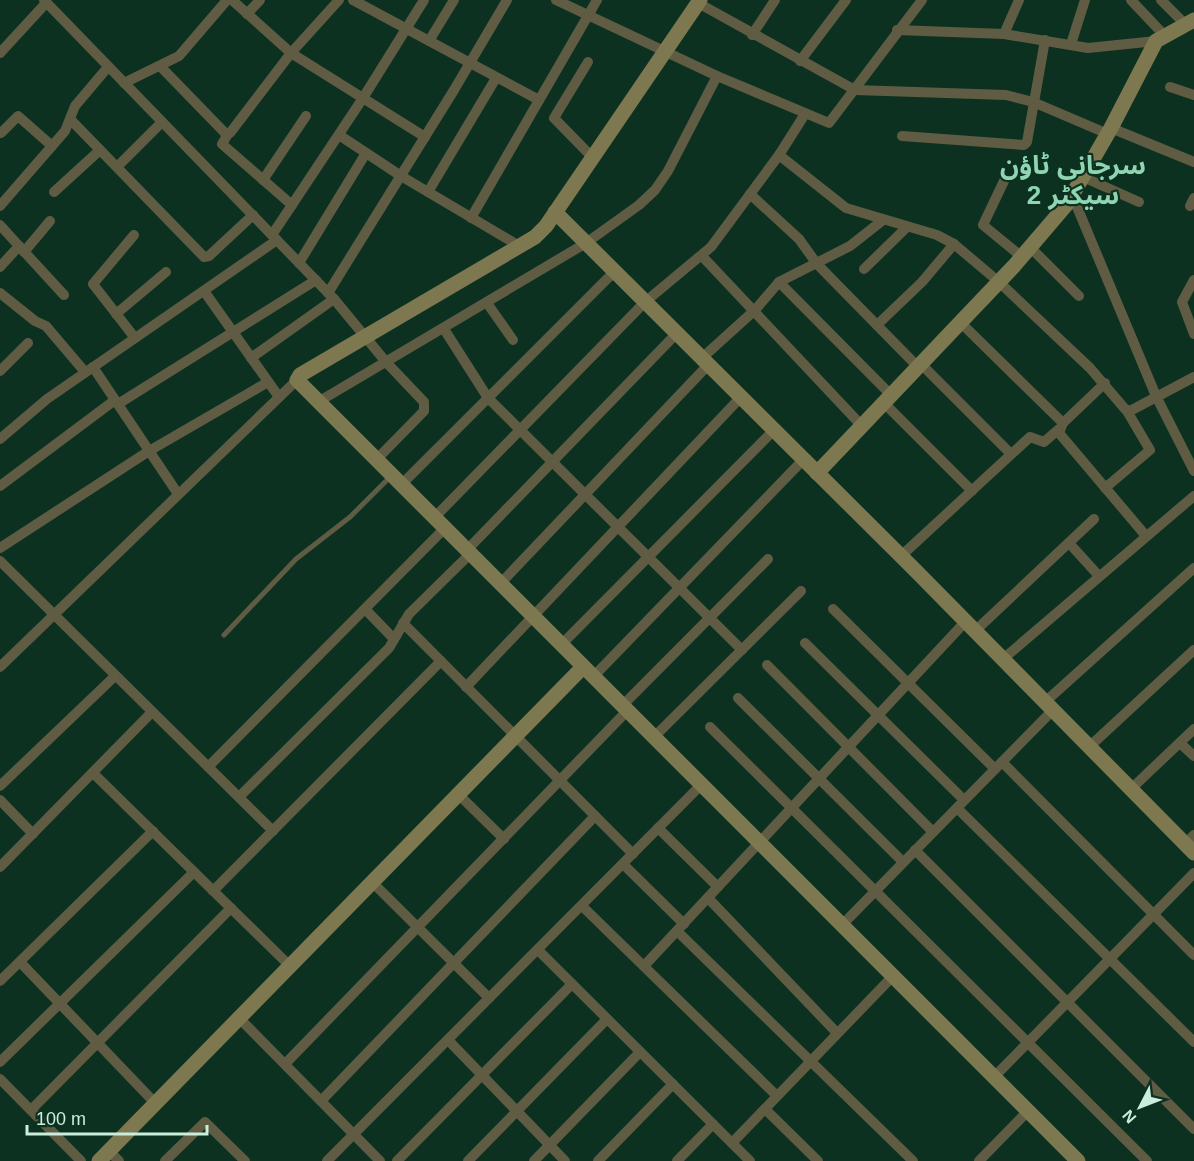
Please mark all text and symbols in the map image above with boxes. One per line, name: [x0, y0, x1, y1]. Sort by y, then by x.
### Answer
district label: سرجانی ٹاؤن سیکٹر 2: [1000, 150, 1146, 210]
north arrow: [1110, 1077, 1170, 1137]
scale bar: [27, 1098, 207, 1136]
text: N: [1119, 1107, 1139, 1127]
text: 100 m: [36, 1109, 86, 1129]

